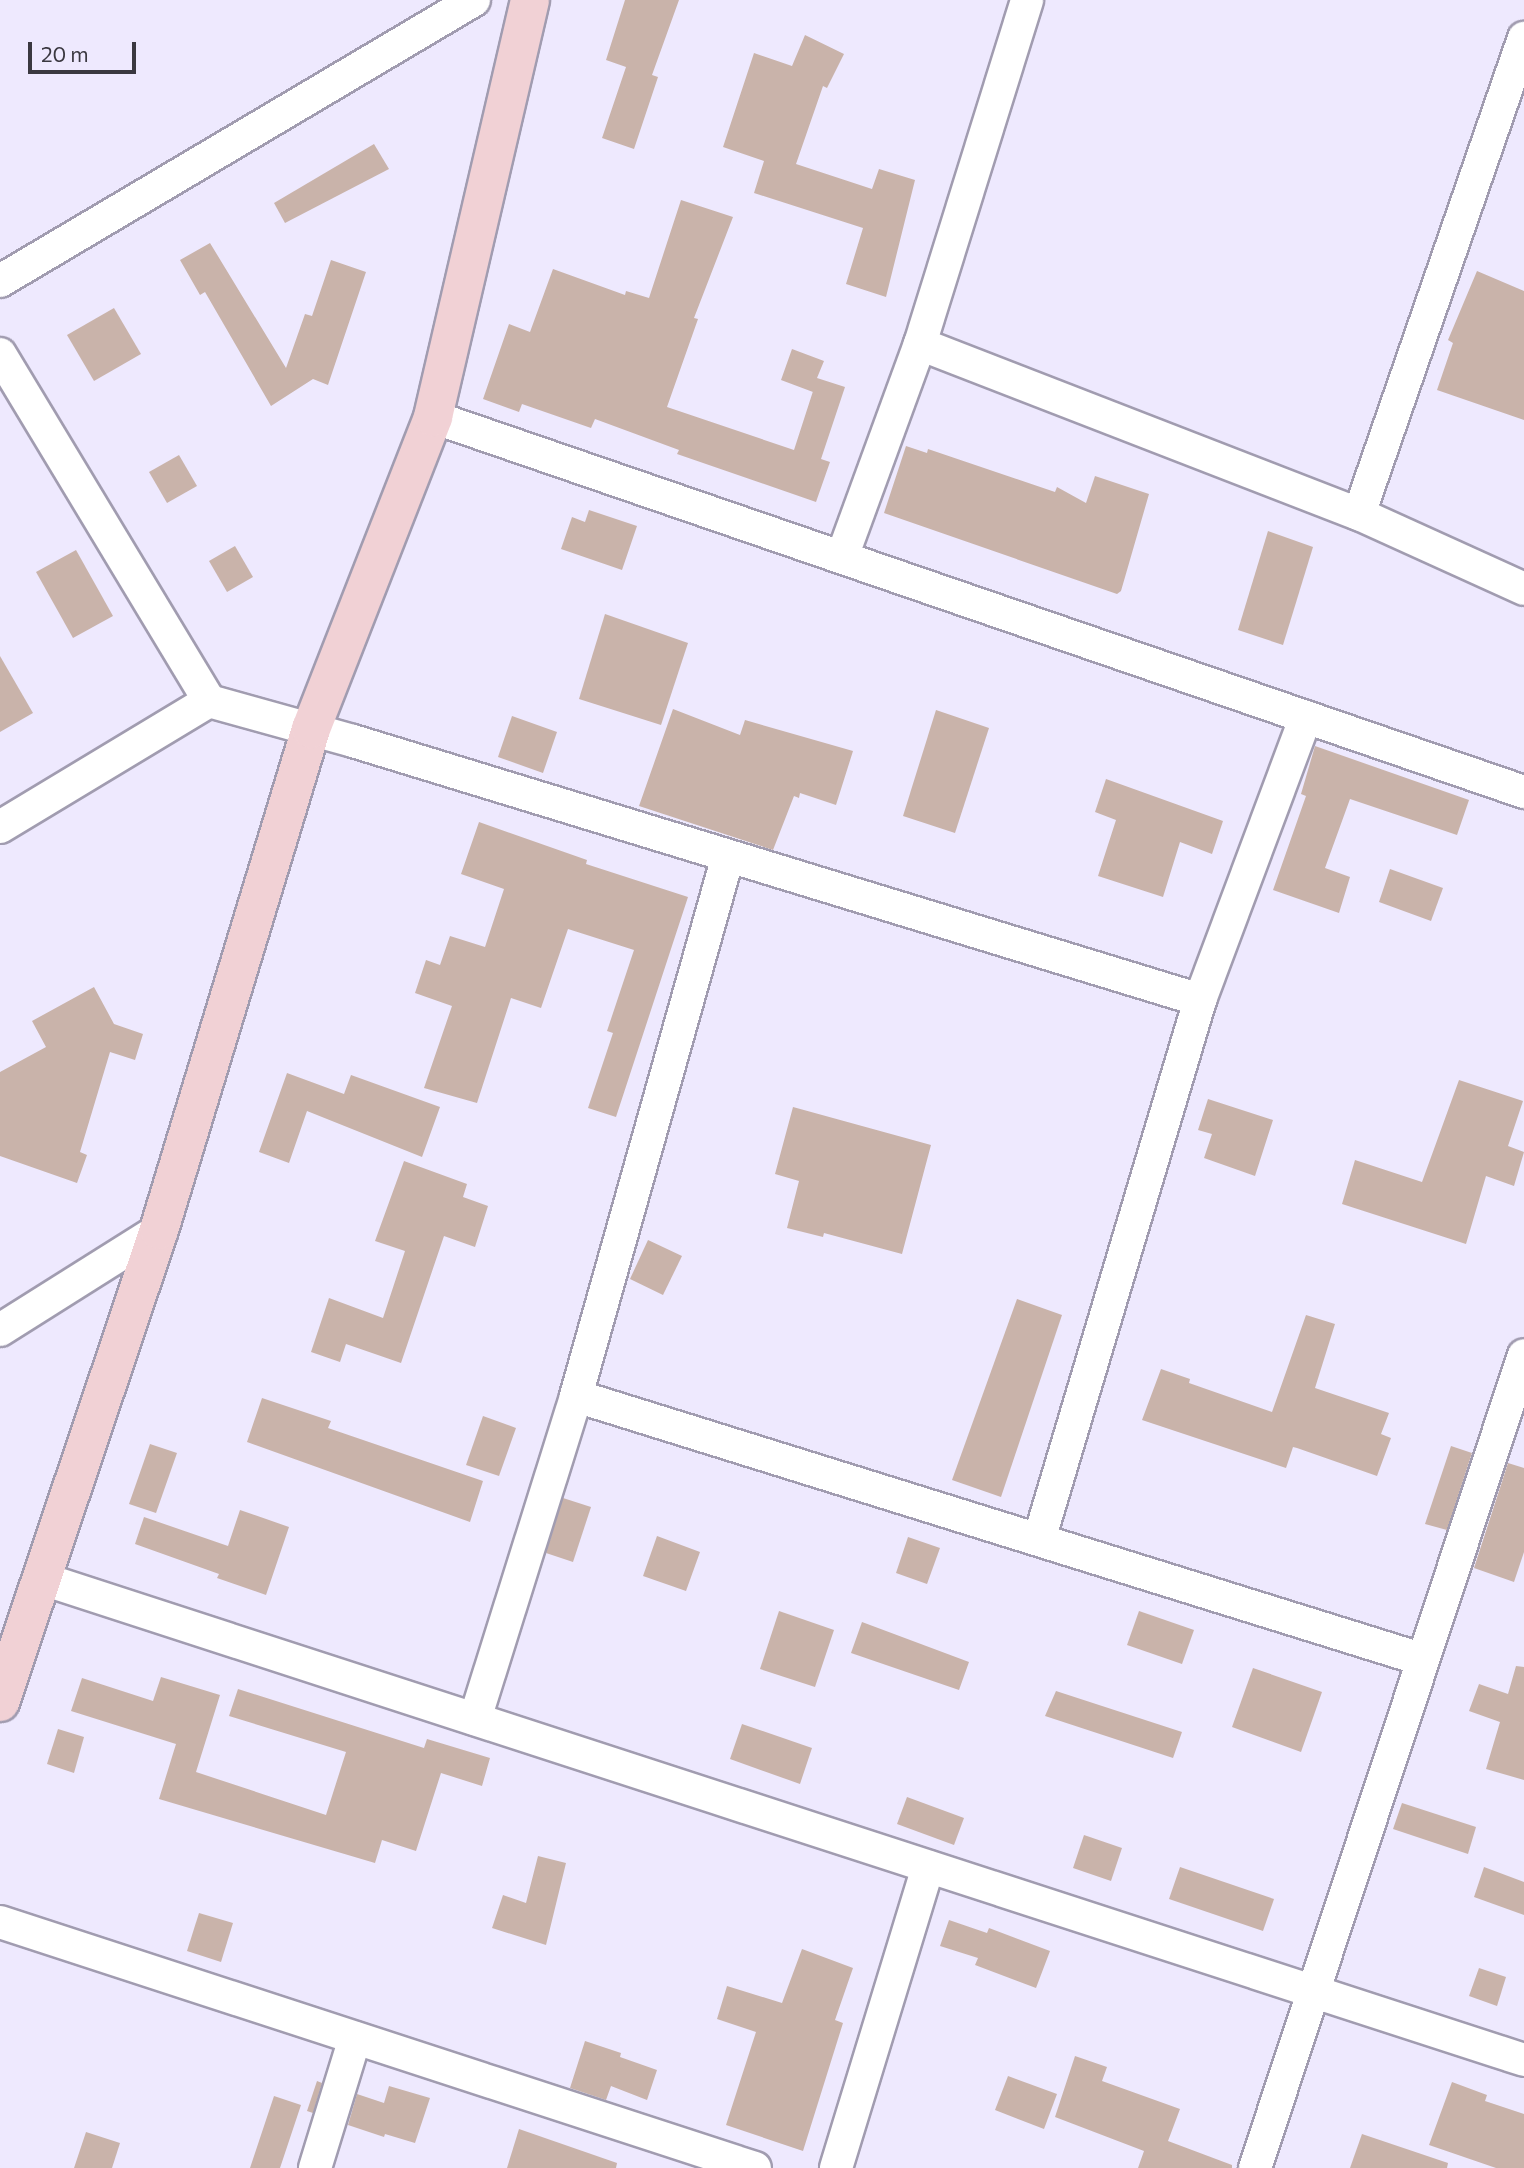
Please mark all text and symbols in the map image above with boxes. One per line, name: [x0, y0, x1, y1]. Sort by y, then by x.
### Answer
scale bar: [32, 28, 140, 72]
text: 20 m: [41, 41, 89, 66]

